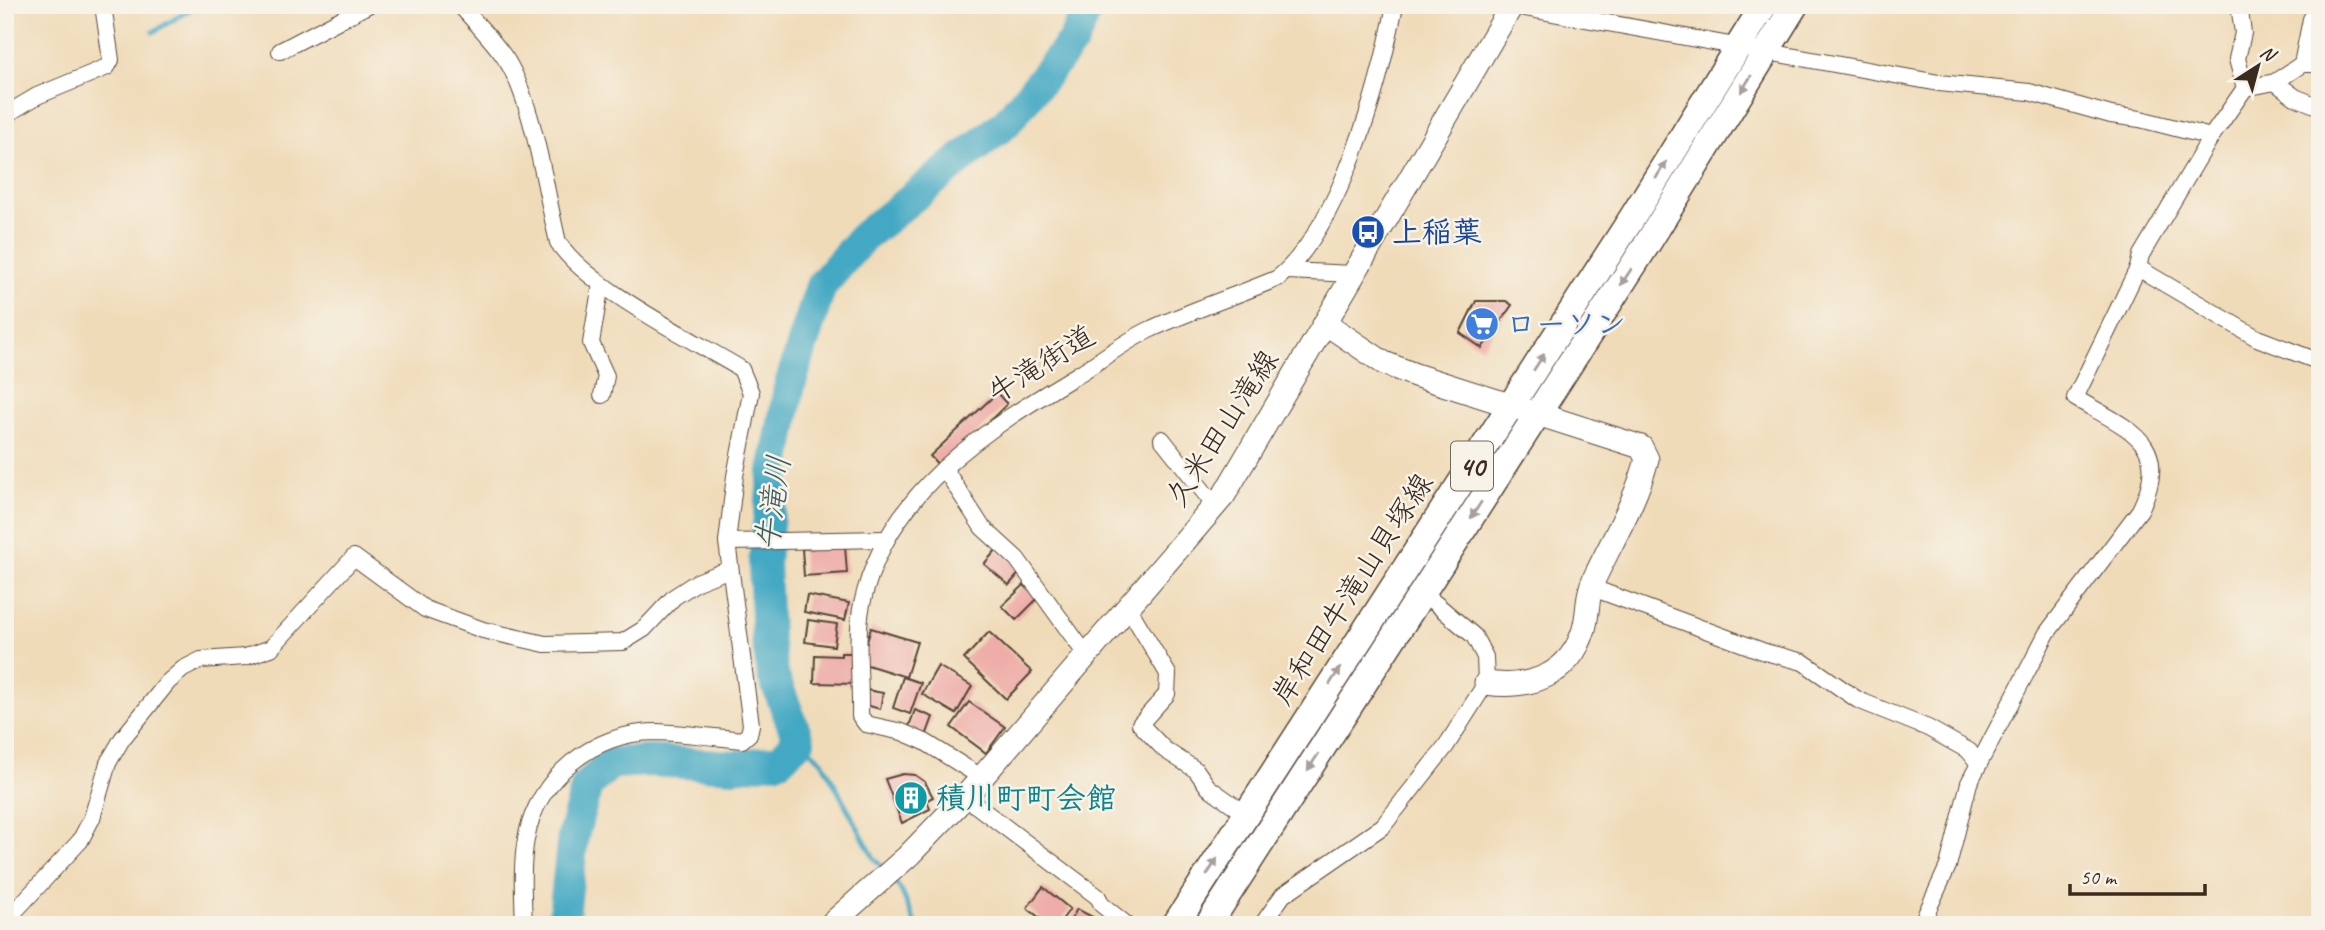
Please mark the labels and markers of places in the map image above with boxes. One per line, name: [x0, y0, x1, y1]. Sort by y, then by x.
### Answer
bus stop icon: 上稲葉: [1349, 213, 1387, 251]
place label: 上稲葉: [1392, 213, 1482, 251]
supermarket icon: ローソン: [1463, 305, 1501, 343]
place label: ローソン: [1506, 305, 1626, 343]
building icon: 積川町町会館: [892, 779, 930, 817]
place label: 積川町町会館: [936, 779, 1116, 817]

